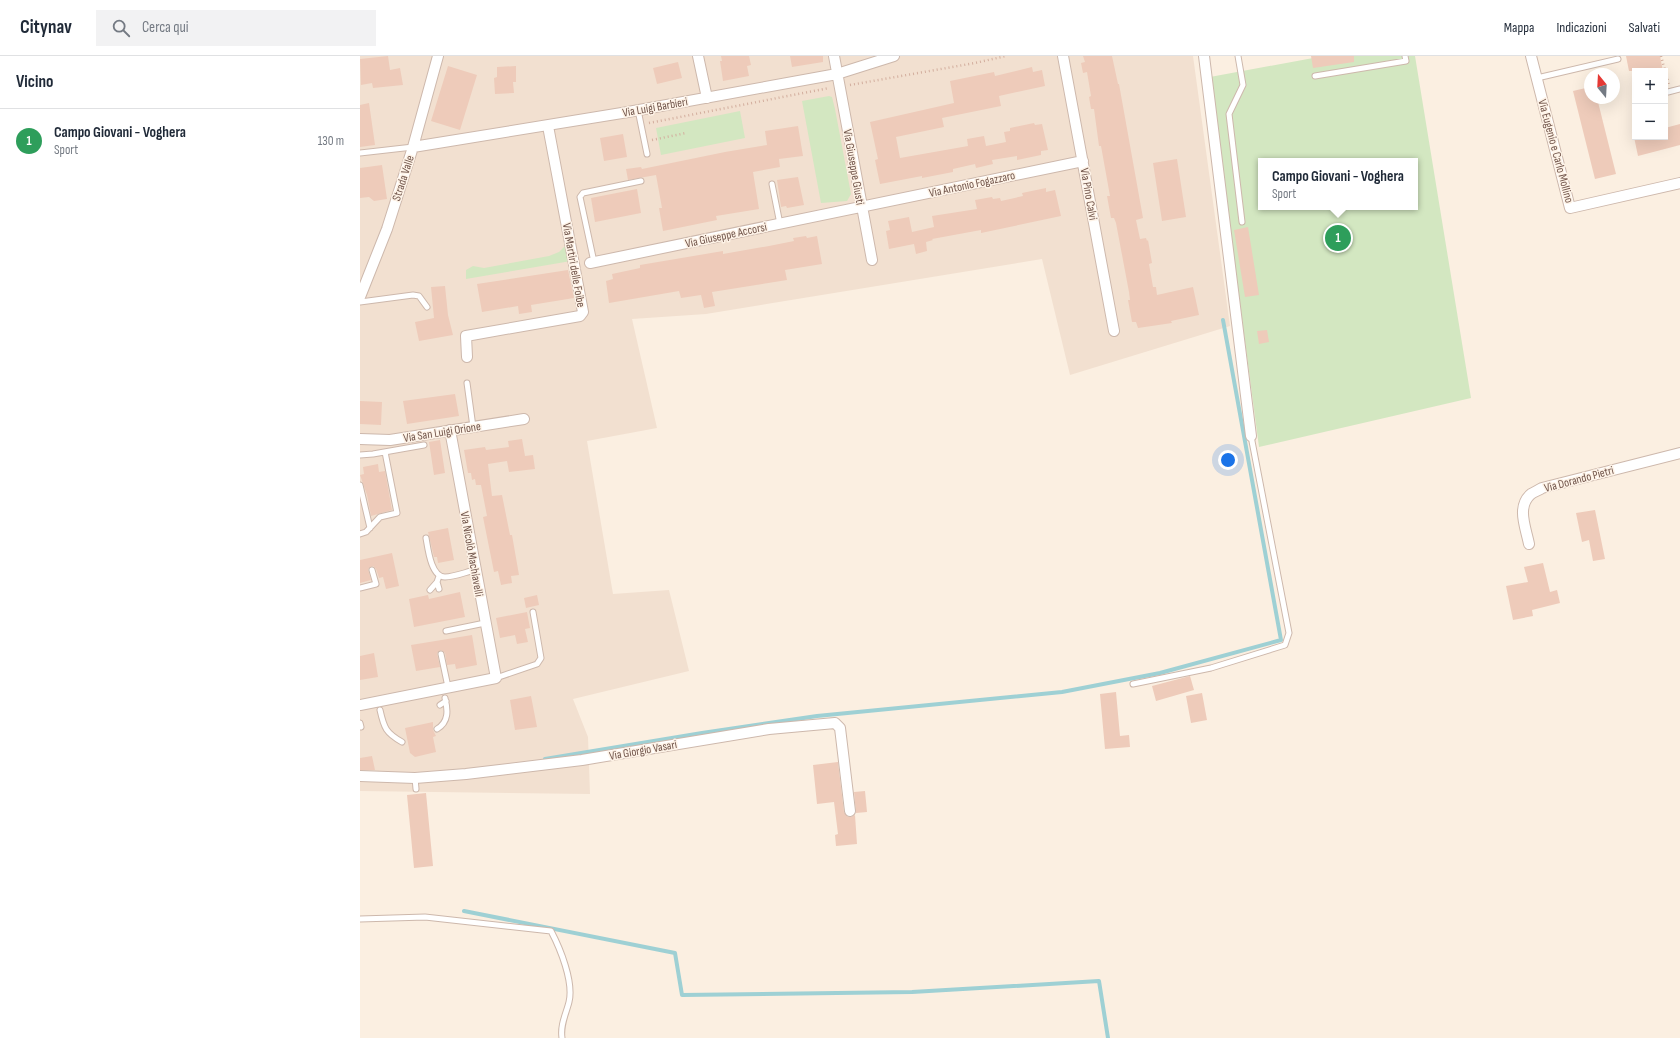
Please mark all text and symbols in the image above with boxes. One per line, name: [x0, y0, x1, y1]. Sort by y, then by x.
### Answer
search box: [96, 10, 376, 46]
text: Citynav: [20, 16, 72, 39]
icon: search: [110, 17, 132, 39]
text: Cerca qui: [142, 18, 189, 37]
text: Mappa: [1504, 19, 1534, 36]
text: Indicazioni: [1556, 19, 1607, 36]
text: Salvati: [1629, 19, 1660, 36]
north arrow: [1584, 68, 1620, 104]
map controls: [1632, 68, 1668, 140]
button: +: [1632, 68, 1668, 104]
text: Vicino: [16, 72, 53, 92]
street label: Via Luigi Barbieri: [621, 94, 689, 121]
street label: Via Eugenio e Carlo Mollino: [1534, 98, 1577, 205]
button: −: [1632, 104, 1668, 140]
text: Campo Giovani - Voghera: [54, 123, 186, 142]
street label: Via Giuseppe Giusti: [839, 128, 868, 206]
text: 1: [26, 133, 32, 149]
text: 130 m: [318, 133, 344, 149]
text: Sport: [54, 142, 78, 158]
street label: Strada Valle: [389, 153, 418, 203]
popup: [1258, 158, 1418, 210]
street label: Via Pino Calvi: [1077, 167, 1100, 221]
text: Campo Giovani - Voghera: [1272, 167, 1404, 186]
street label: Via Antonio Fogazzaro: [928, 168, 1017, 201]
text: Sport: [1272, 186, 1296, 202]
street label: Via Giuseppe Accorsi: [684, 220, 768, 251]
street label: Via Martiri delle Foibe: [559, 222, 588, 309]
pin: 1: [1325, 223, 1351, 253]
street label: Via San Luigi Orione: [402, 419, 482, 446]
your location: [1218, 450, 1238, 470]
street label: Via Dorando Pietri: [1543, 463, 1616, 496]
street label: Via Nicolò Machiavelli: [457, 510, 486, 598]
street label: Via Giorgio Vasari: [608, 737, 678, 764]

